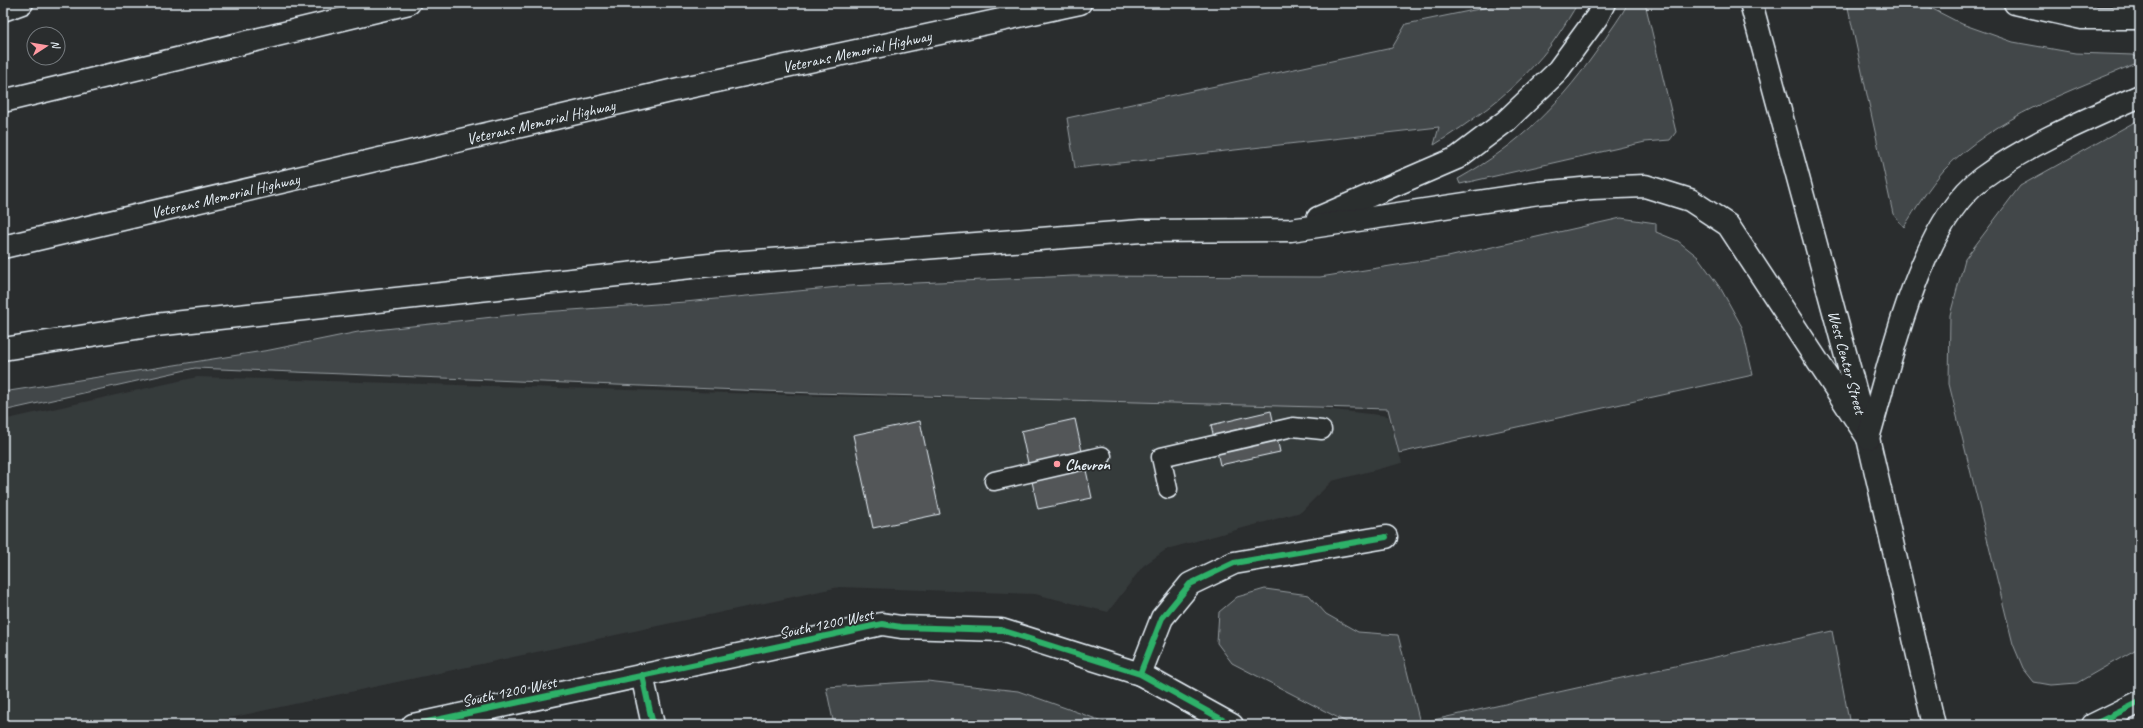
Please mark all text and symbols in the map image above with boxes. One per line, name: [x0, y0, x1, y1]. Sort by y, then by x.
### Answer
north arrow: [26, 26, 66, 66]
street label: Veterans Memorial Highway: [781, 26, 935, 78]
text: N: [48, 39, 64, 51]
street label: Veterans Memorial Highway: [465, 95, 618, 149]
street label: Veterans Memorial Highway: [149, 169, 303, 223]
street label: West Center Street: [1823, 309, 1871, 418]
place label: Chevron: [1065, 455, 1110, 475]
marker: Chevron: [1052, 459, 1062, 469]
street label: South 1200 West: [777, 604, 877, 644]
street label: South 1200 West: [460, 672, 560, 712]

